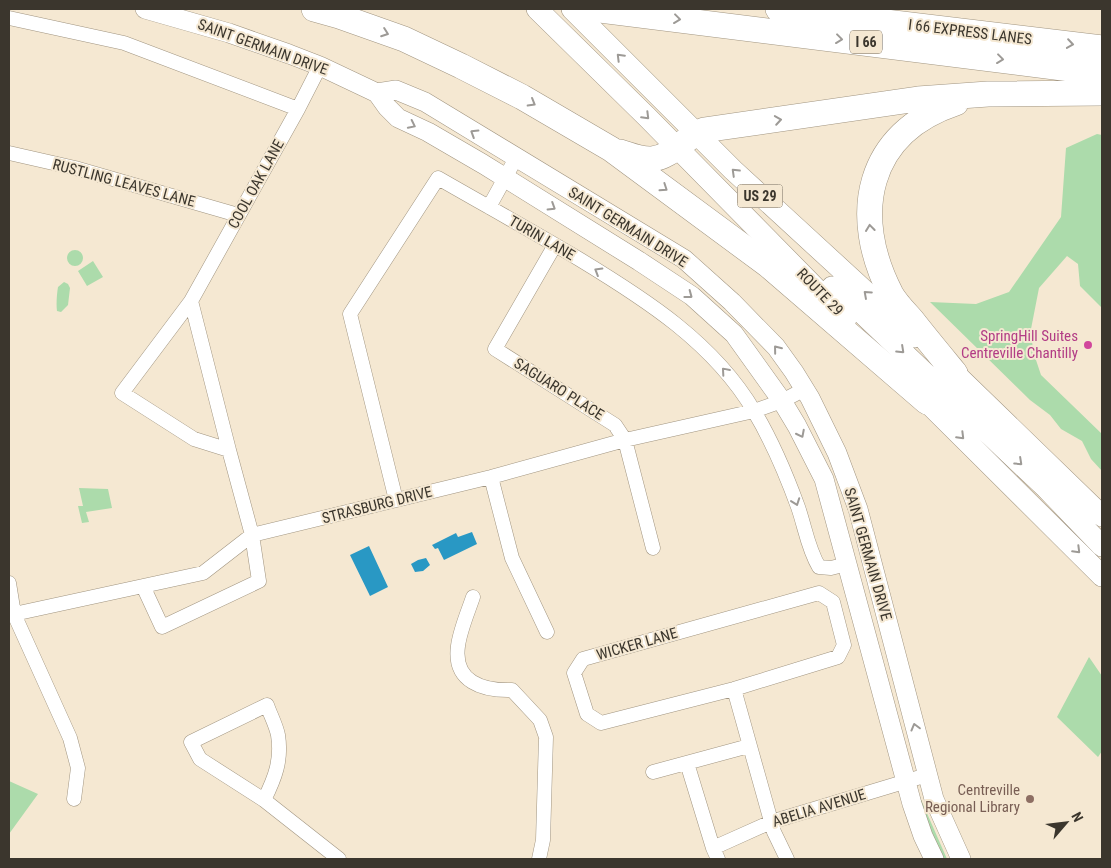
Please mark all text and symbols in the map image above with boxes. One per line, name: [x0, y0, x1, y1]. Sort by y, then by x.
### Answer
one-way arrow: [674, 13, 682, 24]
street label: SAINT GERMAIN DRIVE: [195, 15, 331, 79]
street label: I 66 EXPRESS LANES: [907, 15, 1033, 49]
one-way arrow: [380, 27, 389, 37]
road number: I 66: [850, 31, 882, 54]
one-way arrow: [835, 33, 843, 44]
one-way arrow: [1067, 38, 1075, 49]
one-way arrow: [996, 53, 1004, 64]
one-way arrow: [616, 54, 625, 63]
one-way arrow: [526, 96, 535, 106]
one-way arrow: [641, 111, 650, 120]
one-way arrow: [773, 115, 782, 125]
one-way arrow: [407, 118, 416, 129]
one-way arrow: [471, 129, 480, 139]
street label: COOL OAK LANE: [224, 136, 288, 232]
street label: RUSTLING LEAVES LANE: [51, 155, 197, 211]
one-way arrow: [731, 169, 740, 178]
one-way arrow: [658, 182, 668, 191]
street label: SAINT GERMAIN DRIVE: [565, 183, 691, 271]
road number: US 29: [738, 185, 782, 208]
one-way arrow: [547, 201, 556, 211]
street label: TURIN LANE: [506, 212, 578, 264]
one-way arrow: [865, 224, 876, 232]
street label: ROUTE 29: [793, 265, 847, 319]
one-way arrow: [594, 267, 603, 277]
one-way arrow: [683, 289, 693, 298]
one-way arrow: [863, 291, 872, 300]
place label: SpringHill Suites Centreville Chantilly: [961, 327, 1078, 362]
marker: SpringHill Suites Centreville Chantilly: [1082, 339, 1094, 351]
one-way arrow: [895, 344, 904, 353]
one-way arrow: [774, 346, 783, 355]
street label: SAGUARO PLACE: [511, 354, 607, 424]
one-way arrow: [721, 368, 730, 377]
one-way arrow: [795, 429, 805, 438]
one-way arrow: [956, 430, 965, 439]
one-way arrow: [1013, 456, 1022, 465]
street label: STRASBURG DRIVE: [320, 483, 434, 527]
street label: SAINT GERMAIN DRIVE: [840, 486, 896, 622]
one-way arrow: [790, 498, 800, 506]
one-way arrow: [1071, 544, 1080, 553]
street label: WICKER LANE: [594, 624, 680, 664]
one-way arrow: [910, 723, 921, 732]
place label: Centreville Regional Library: [925, 781, 1020, 816]
street label: ABELIA AVENUE: [770, 785, 868, 831]
marker: Centreville Regional Library: [1024, 793, 1036, 805]
north arrow: [1041, 798, 1091, 848]
text: N: [1068, 809, 1087, 824]

